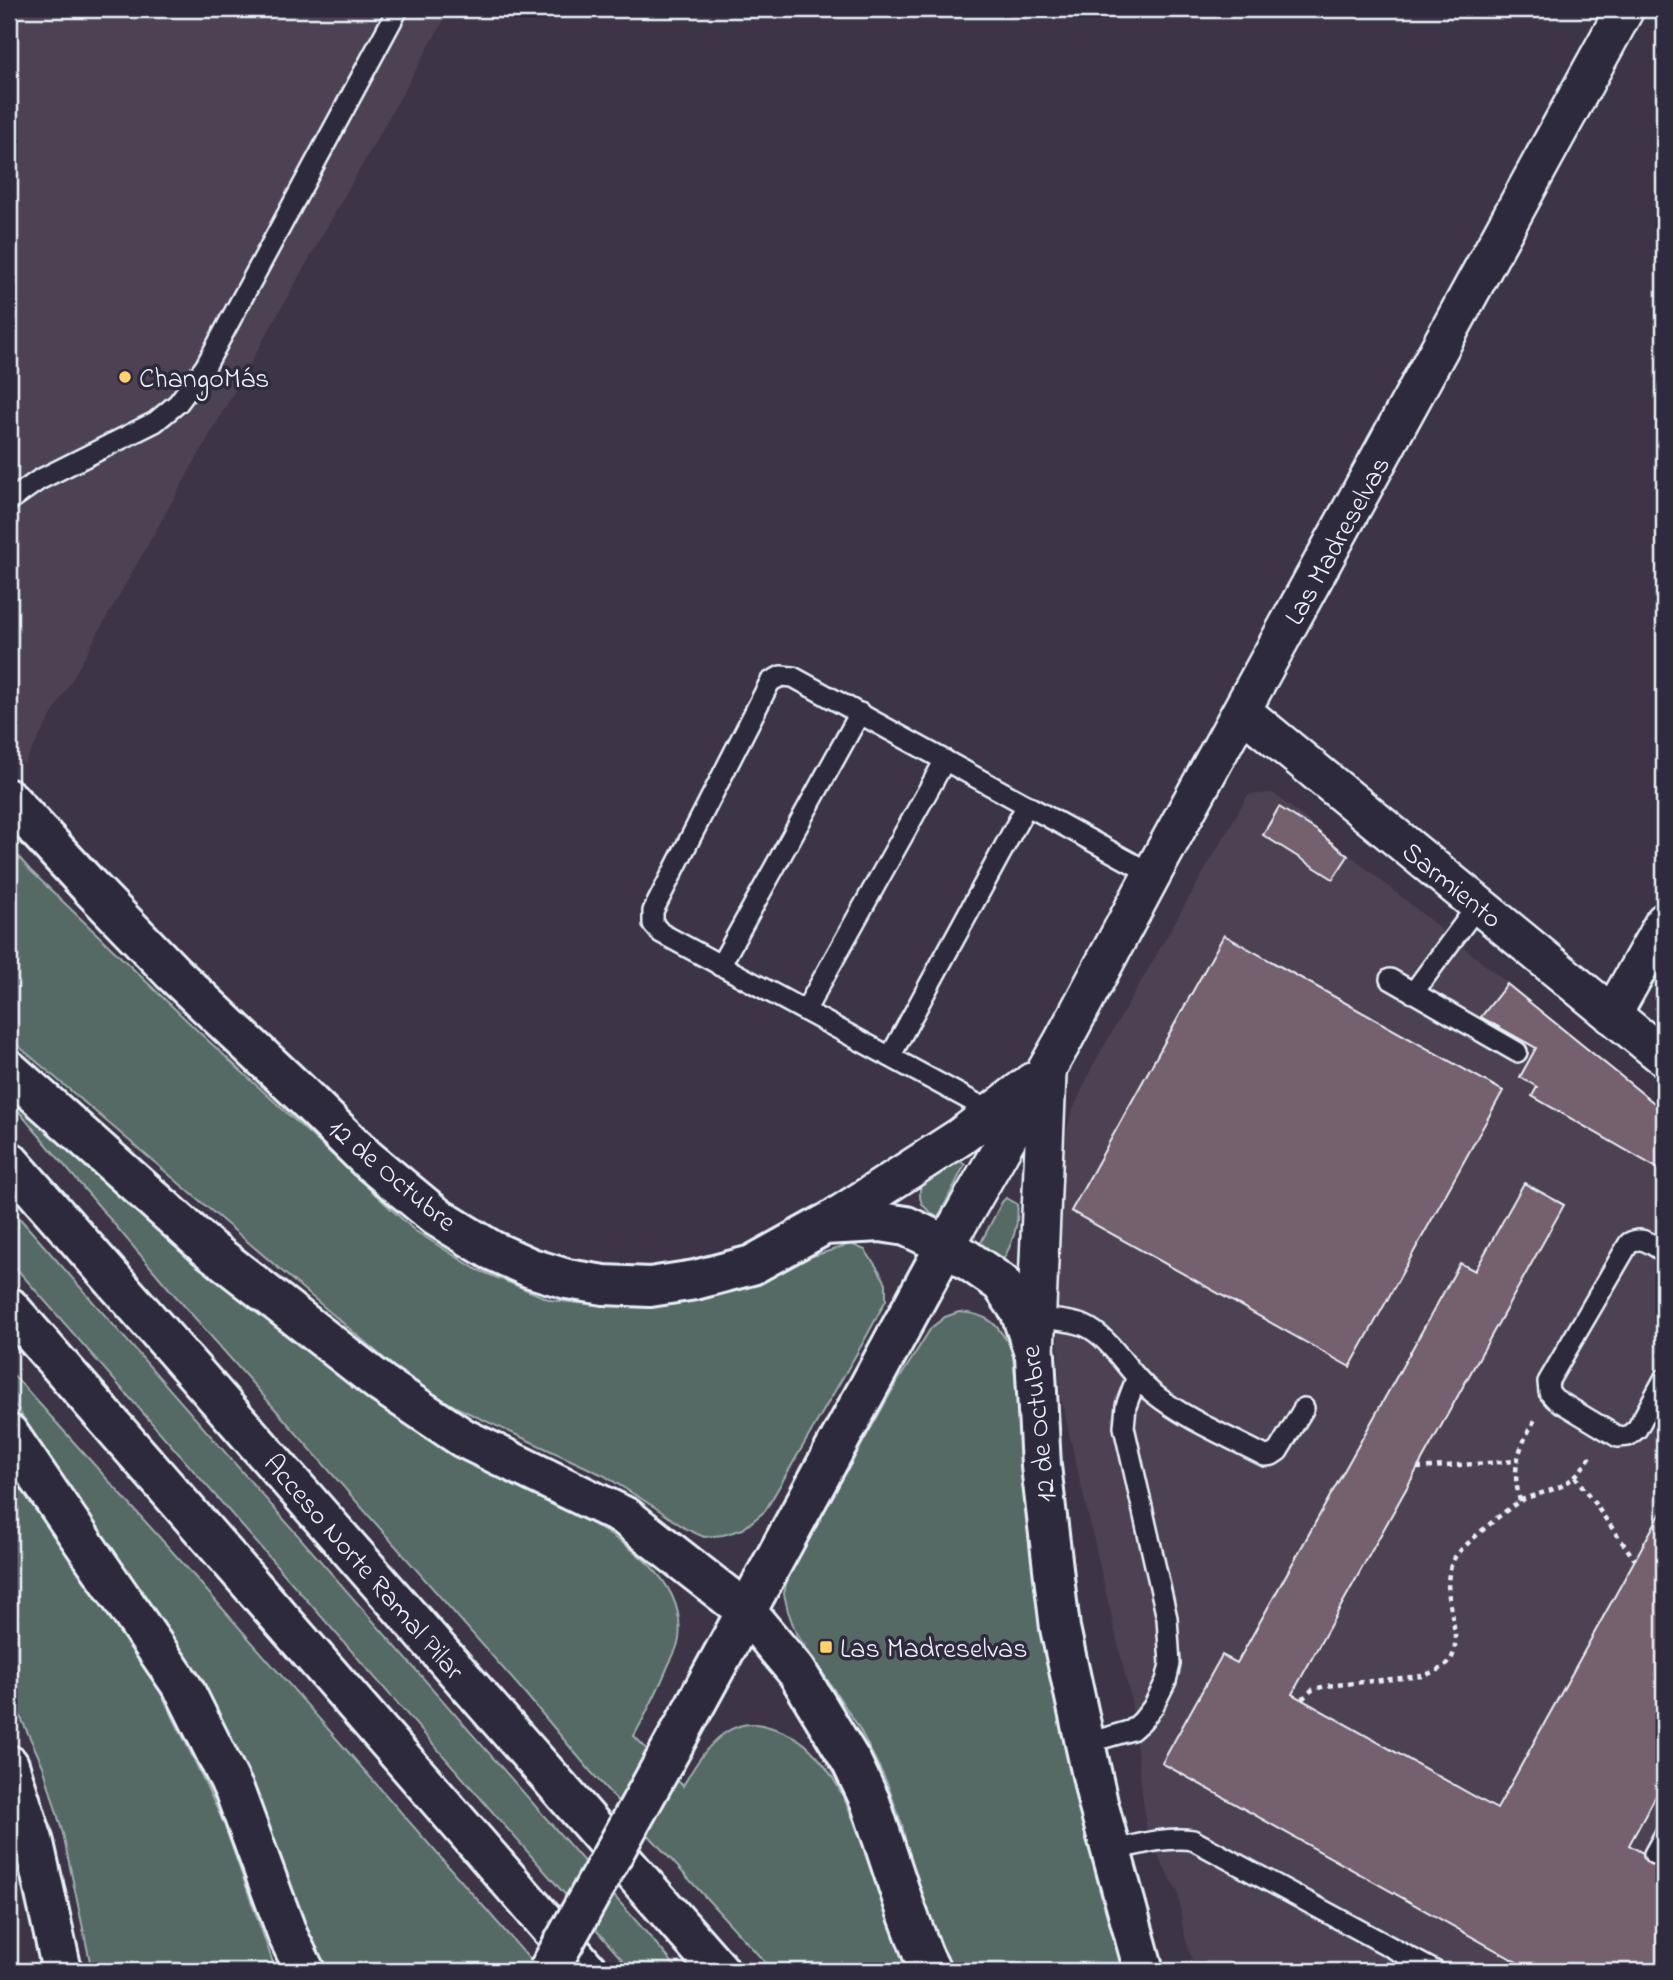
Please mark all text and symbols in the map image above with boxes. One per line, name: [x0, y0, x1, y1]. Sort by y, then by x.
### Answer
place label: ChangoMás: [139, 360, 269, 401]
marker: ChangoMás: [117, 369, 133, 385]
street label: Las Madreselvas: [1276, 450, 1402, 634]
street label: Sarmiento: [1392, 833, 1510, 940]
street label: 12 de Octubre: [317, 1110, 465, 1243]
street label: 12 de Octubre: [1012, 1343, 1069, 1504]
street label: Acceso Norte Ramal Pilar: [252, 1446, 473, 1691]
place label: Las Madreselvas: [840, 1630, 1028, 1671]
marker: Las Madreselvas: [818, 1639, 834, 1655]

